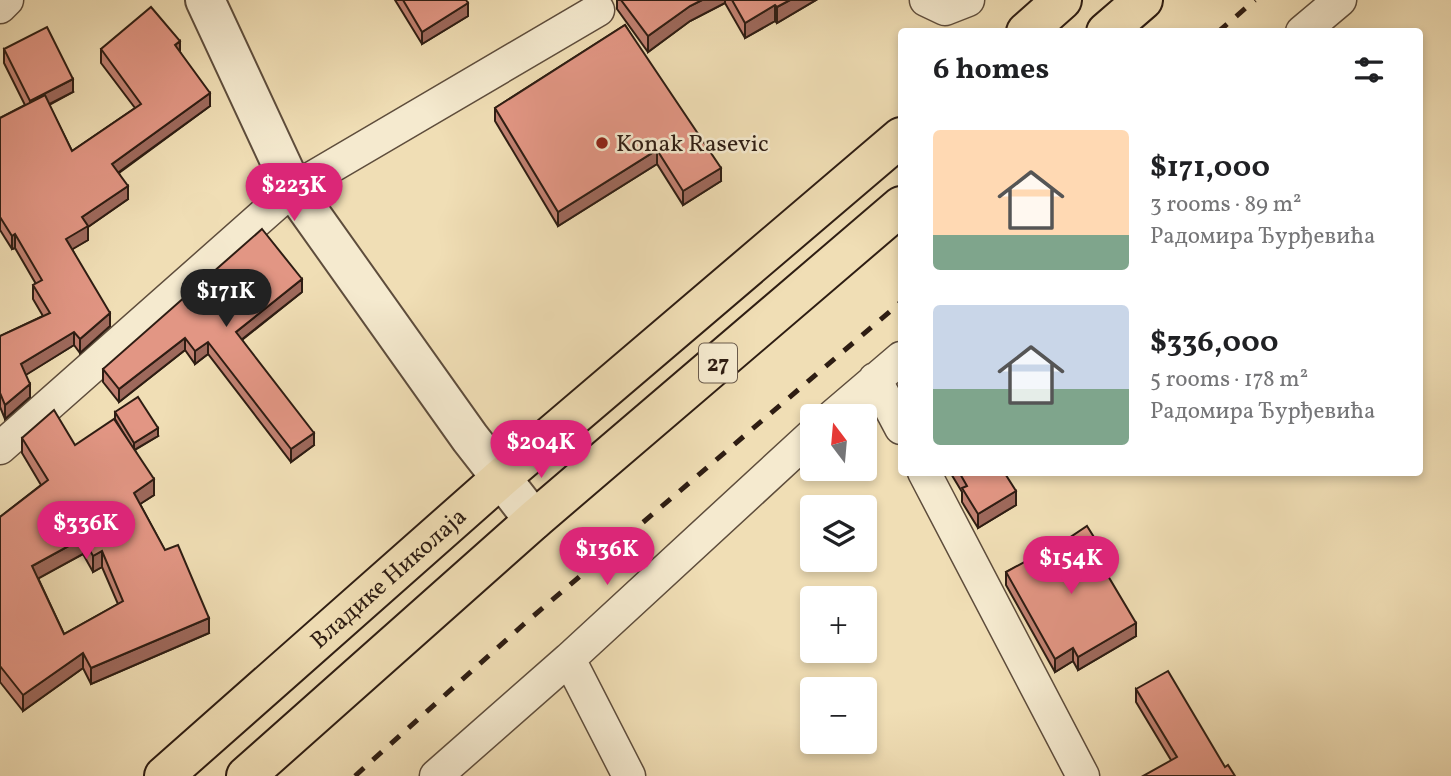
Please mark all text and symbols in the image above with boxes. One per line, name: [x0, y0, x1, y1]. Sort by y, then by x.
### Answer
text: 6 homes: [933, 49, 1049, 91]
icon: filters: [1350, 51, 1388, 89]
place label: Konak Rasevic: [616, 128, 769, 162]
marker: Konak Rasevic: [594, 135, 610, 151]
text: $171,000: [1150, 147, 1270, 189]
icon: home: [989, 158, 1073, 242]
pin: $223K: [245, 164, 343, 223]
text: $223K: [262, 170, 326, 202]
text: 3 rooms · 89 m²: [1150, 189, 1302, 221]
text: Радомира Ђурђевића: [1150, 221, 1375, 253]
pin: $171K: [177, 270, 275, 329]
text: $171K: [197, 276, 255, 308]
text: $336,000: [1150, 322, 1278, 364]
icon: home: [989, 333, 1073, 417]
road number: 27: [699, 344, 737, 382]
text: 5 rooms · 178 m²: [1150, 364, 1308, 396]
text: Радомира Ђурђевића: [1150, 396, 1375, 428]
north arrow: [800, 404, 877, 481]
map controls: [800, 404, 877, 754]
pin: $204K: [492, 420, 590, 480]
text: $204K: [506, 427, 576, 459]
button: layers: [800, 495, 877, 572]
street label: Владике Николаја: [304, 501, 475, 658]
pin: $336K: [37, 502, 135, 561]
text: $336K: [53, 508, 119, 540]
pin: $136K: [558, 528, 656, 587]
text: $136K: [575, 534, 639, 566]
pin: $154K: [1022, 536, 1120, 596]
text: $154K: [1039, 543, 1103, 575]
button: +: [800, 586, 877, 663]
button: −: [800, 677, 877, 754]

